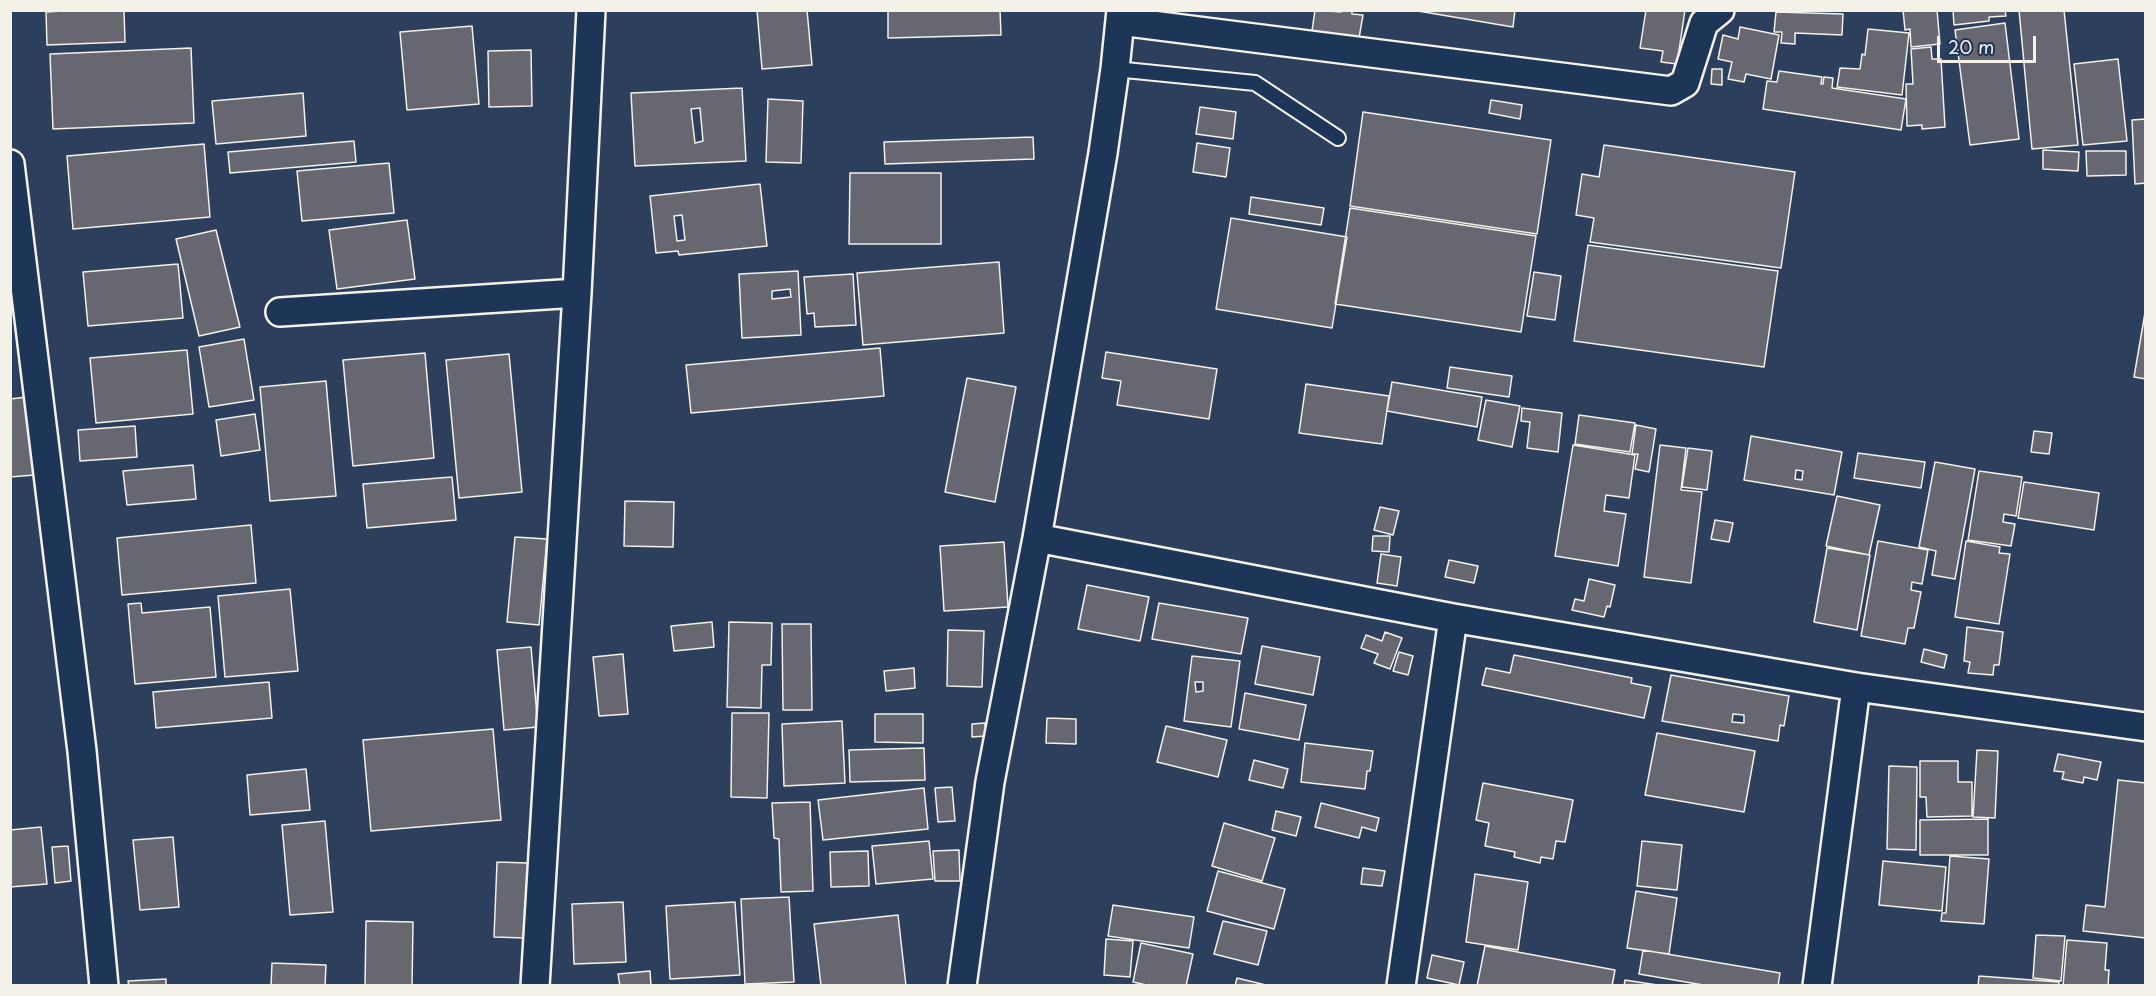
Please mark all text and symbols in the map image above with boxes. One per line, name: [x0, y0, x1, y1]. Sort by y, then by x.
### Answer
scale bar: [1940, 24, 2039, 62]
text: 20 m: [1948, 33, 1994, 60]

